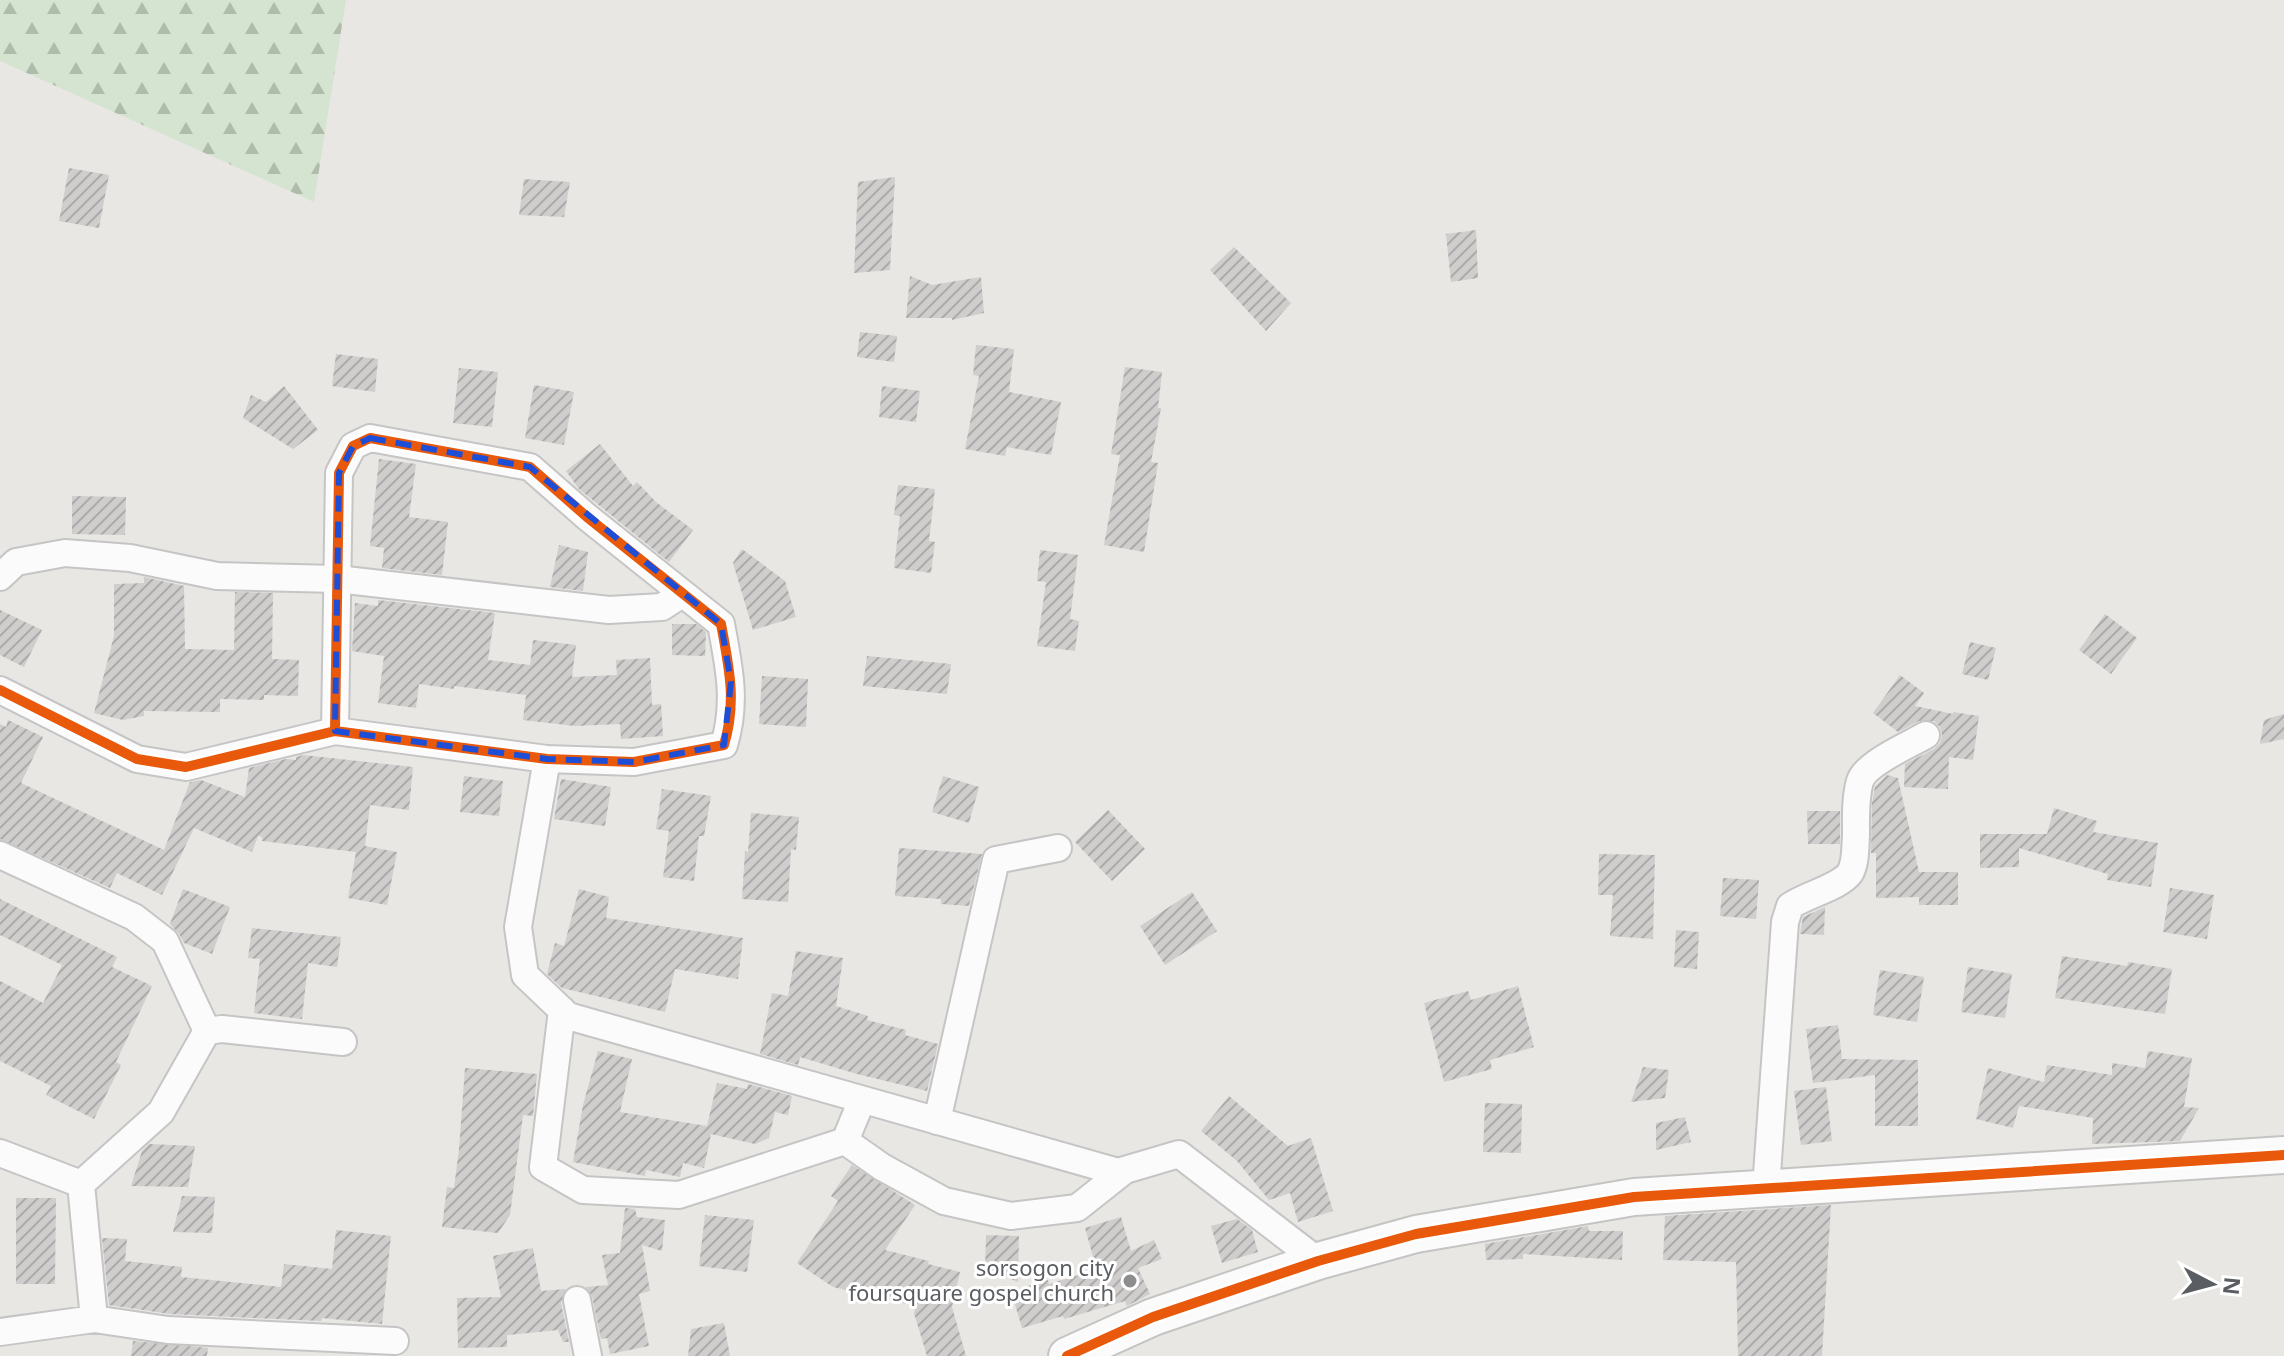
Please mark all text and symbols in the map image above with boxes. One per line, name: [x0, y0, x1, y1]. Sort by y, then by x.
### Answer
north arrow: [2172, 1244, 2252, 1324]
place label: sorsogon city foursquare gospel church: [848, 1252, 1115, 1307]
marker: sorsogon city foursquare gospel church: [1121, 1272, 1139, 1290]
text: N: [2217, 1276, 2249, 1297]

